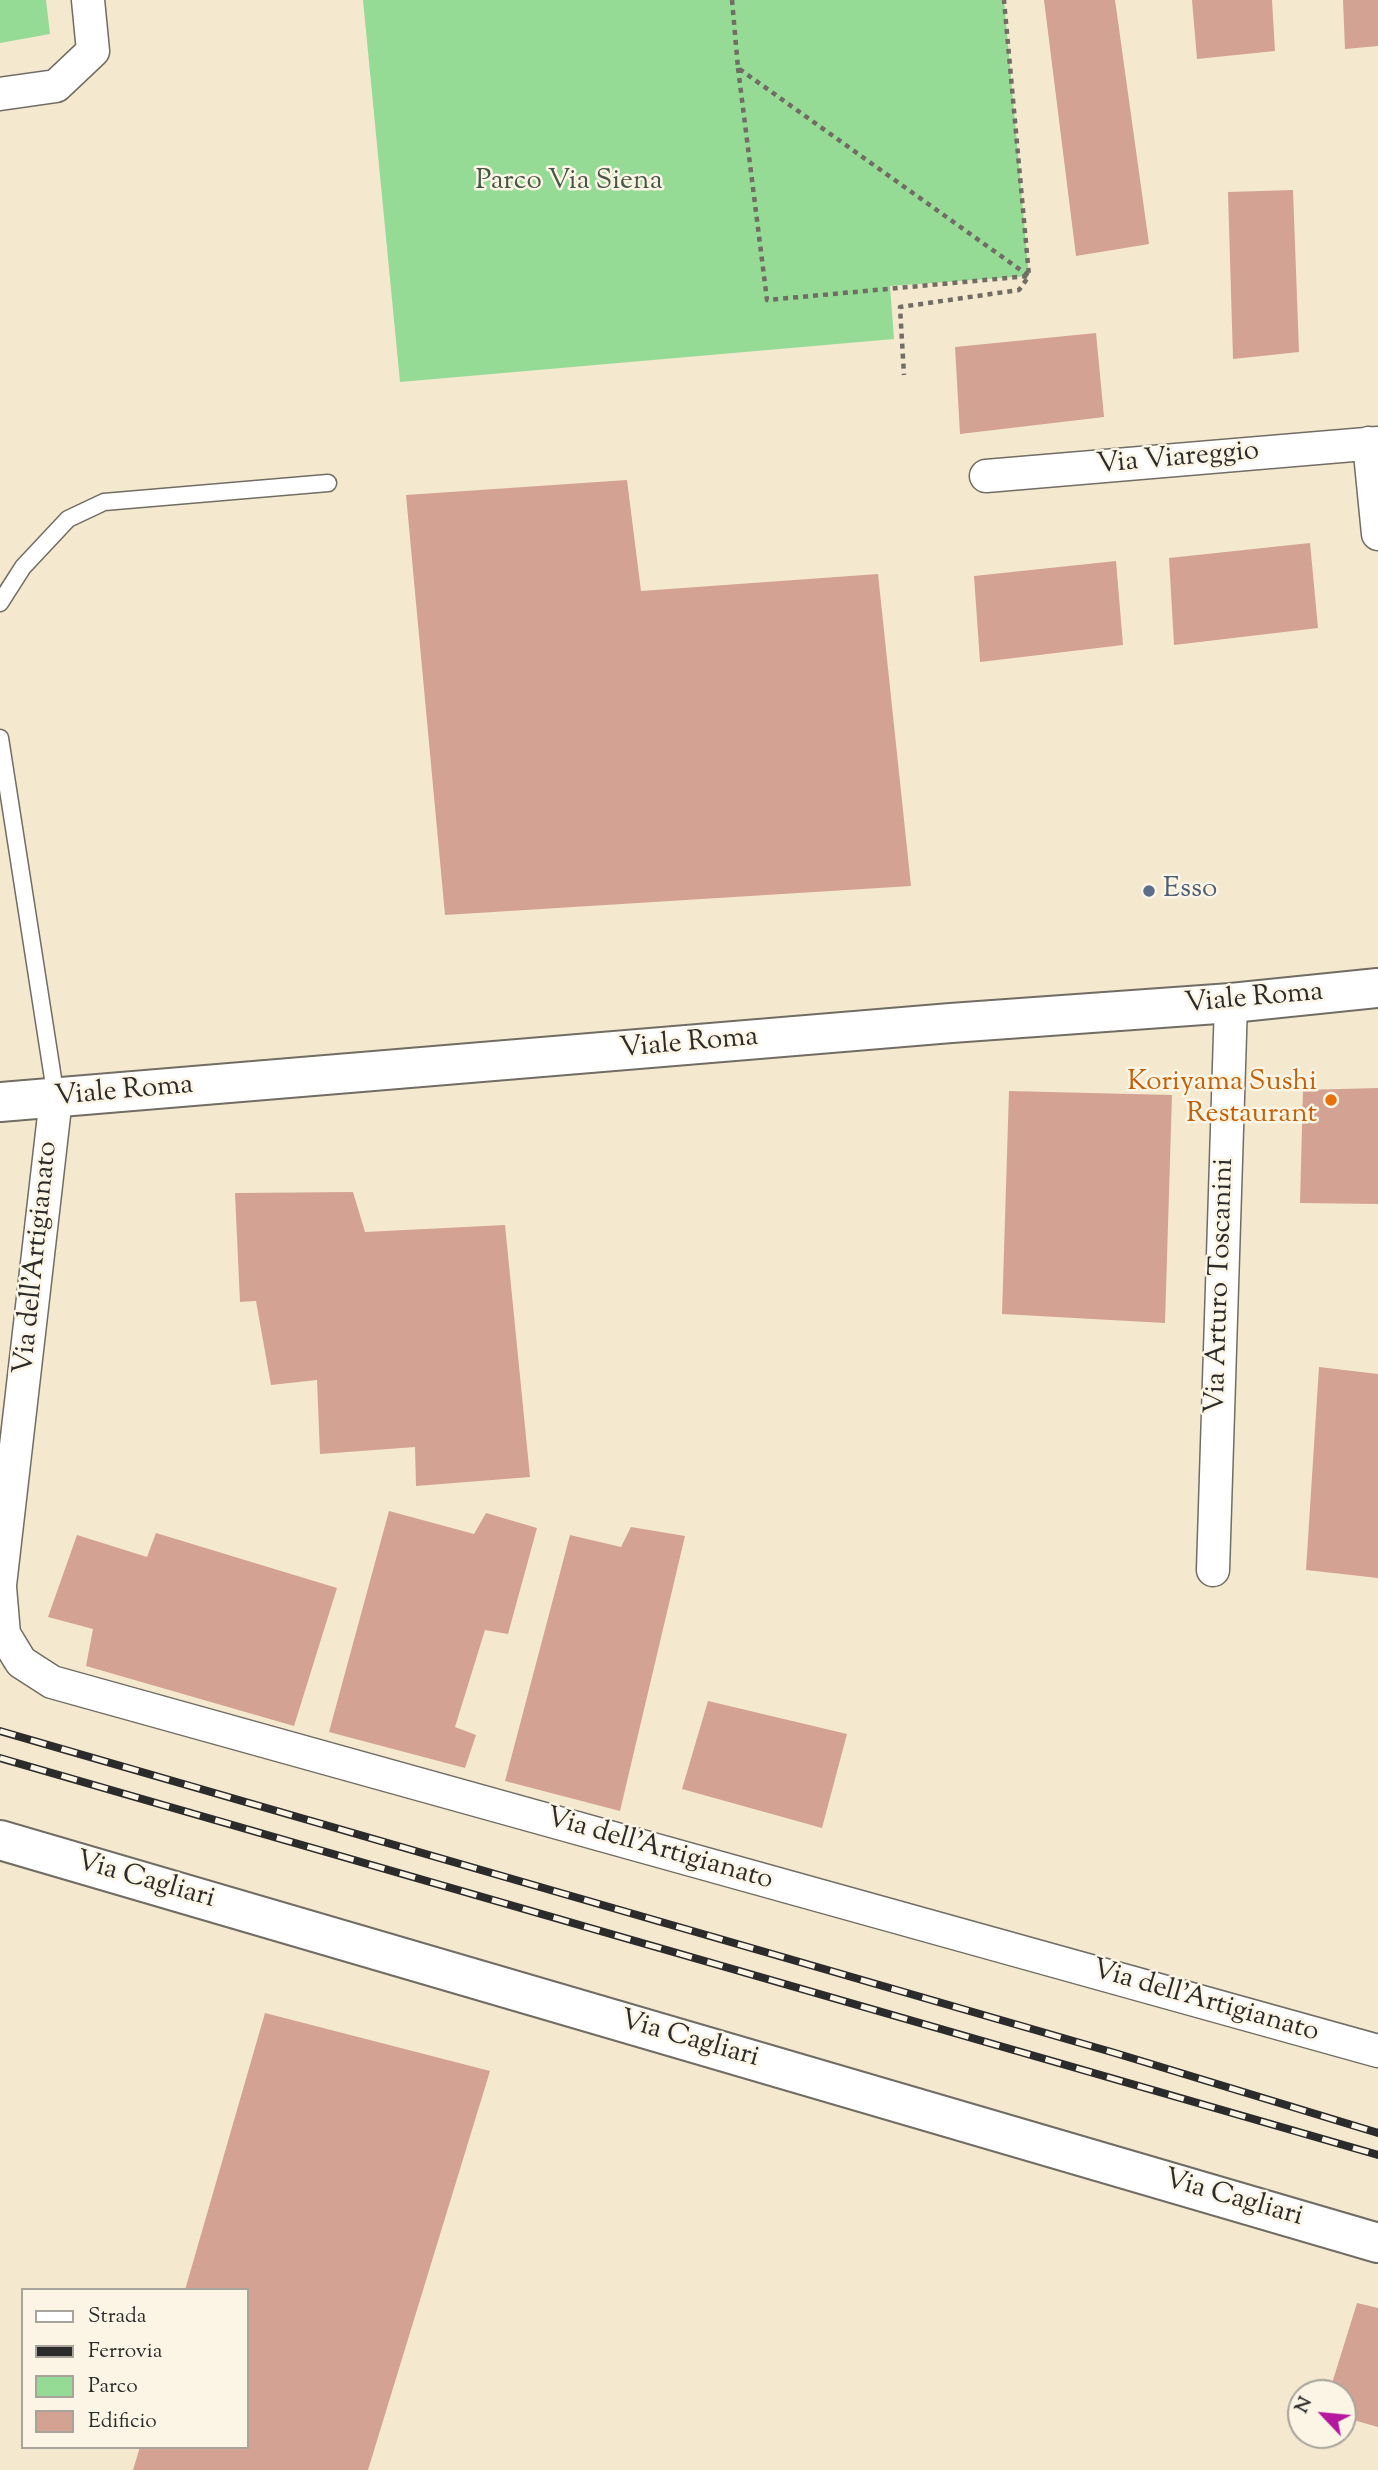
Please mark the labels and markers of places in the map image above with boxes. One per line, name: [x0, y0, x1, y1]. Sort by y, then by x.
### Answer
place label: Esso: [1163, 874, 1217, 908]
marker: Esso: [1141, 883, 1157, 899]
place label: Koriyama Sushi Restaurant: [1127, 1067, 1317, 1133]
marker: Koriyama Sushi Restaurant: [1323, 1092, 1339, 1108]

